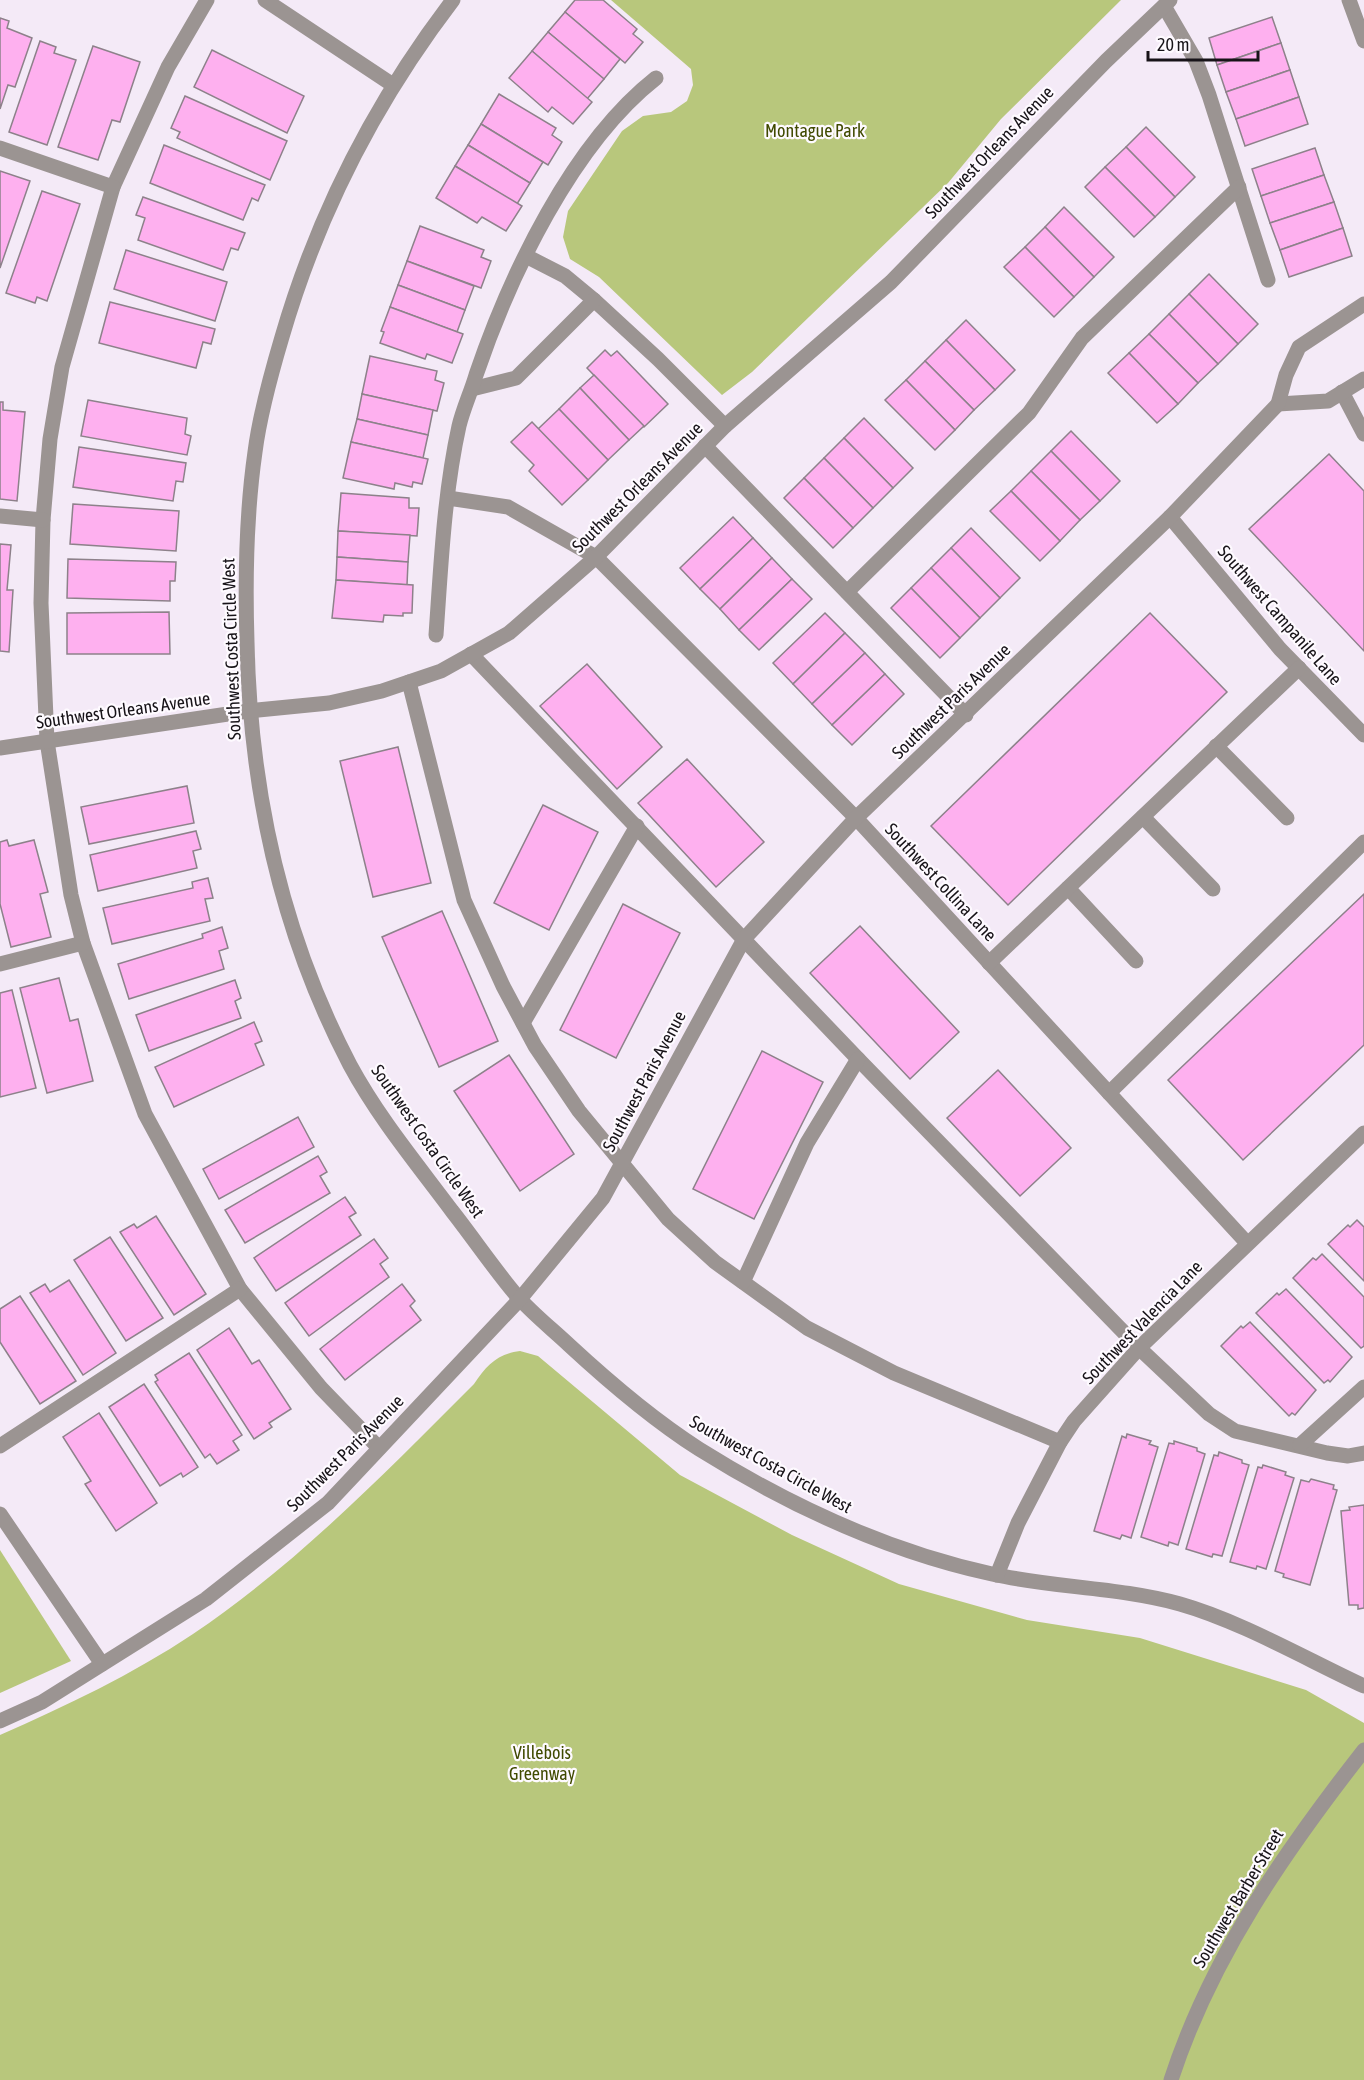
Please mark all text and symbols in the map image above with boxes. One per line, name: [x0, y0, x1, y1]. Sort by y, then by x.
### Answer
scale bar: [1148, 24, 1258, 62]
text: 20 m: [1157, 34, 1189, 55]
street label: Southwest Orleans Avenue: [920, 82, 1058, 222]
park label: Montague Park: [765, 120, 865, 141]
street label: Southwest Orleans Avenue: [567, 417, 707, 557]
street label: Southwest Campanile Lane: [1214, 541, 1346, 689]
street label: Southwest Costa Circle West: [217, 558, 245, 740]
street label: Southwest Paris Avenue: [887, 639, 1015, 763]
street label: Southwest Orleans Avenue: [35, 687, 211, 733]
street label: Southwest Collina Lane: [881, 819, 1001, 945]
street label: Southwest Paris Avenue: [598, 1007, 690, 1155]
street label: Southwest Costa Circle West: [367, 1060, 489, 1222]
street label: Southwest Valencia Lane: [1078, 1256, 1206, 1388]
street label: Southwest Paris Avenue: [282, 1390, 408, 1516]
street label: Southwest Costa Circle West: [686, 1411, 856, 1517]
park label: Villebois Greenway: [509, 1742, 575, 1784]
street label: Southwest Barber Street: [1188, 1825, 1288, 1971]

